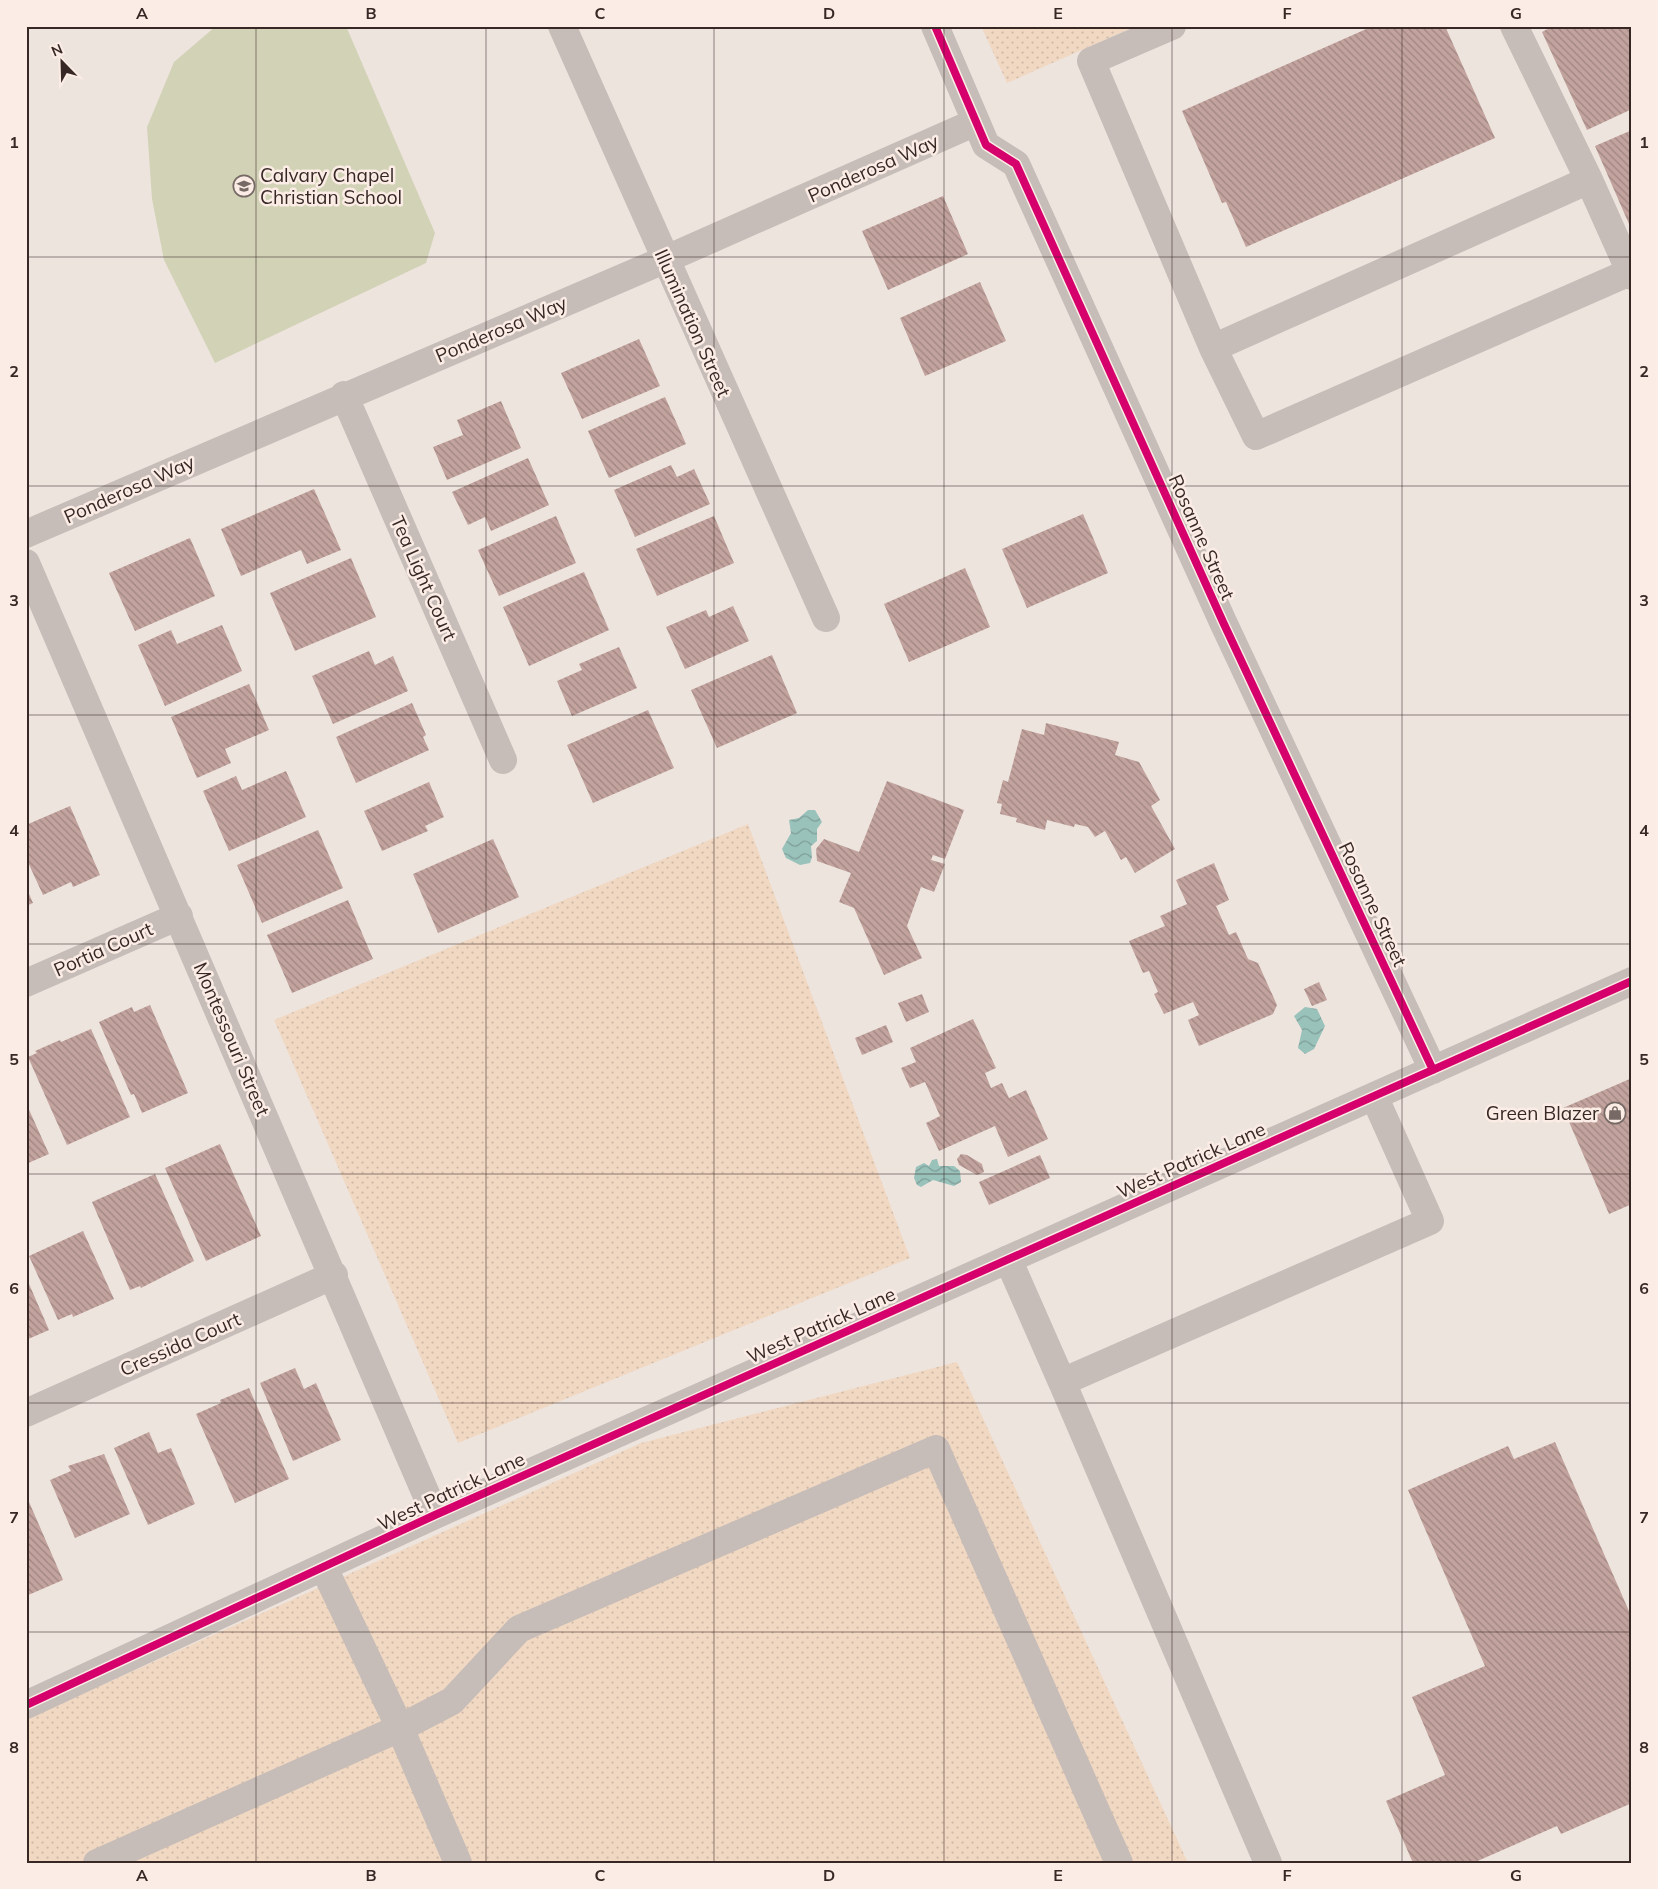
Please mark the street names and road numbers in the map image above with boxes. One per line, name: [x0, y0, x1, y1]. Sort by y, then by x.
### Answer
street label: Ponderosa Way: [804, 128, 942, 208]
street label: Illumination Street: [650, 245, 737, 401]
street label: Ponderosa Way: [432, 291, 570, 367]
street label: Ponderosa Way: [60, 449, 198, 529]
street label: Rosanne Street: [1164, 471, 1240, 604]
street label: Tea Light Court: [386, 512, 462, 644]
street label: Rosanne Street: [1334, 838, 1412, 970]
street label: Portia Court: [50, 916, 157, 982]
street label: Montessouri Street: [189, 958, 275, 1120]
street label: West Patrick Lane: [1113, 1116, 1269, 1204]
street label: West Patrick Lane: [743, 1281, 899, 1369]
street label: Cressida Court: [116, 1307, 244, 1381]
street label: West Patrick Lane: [373, 1446, 529, 1536]

